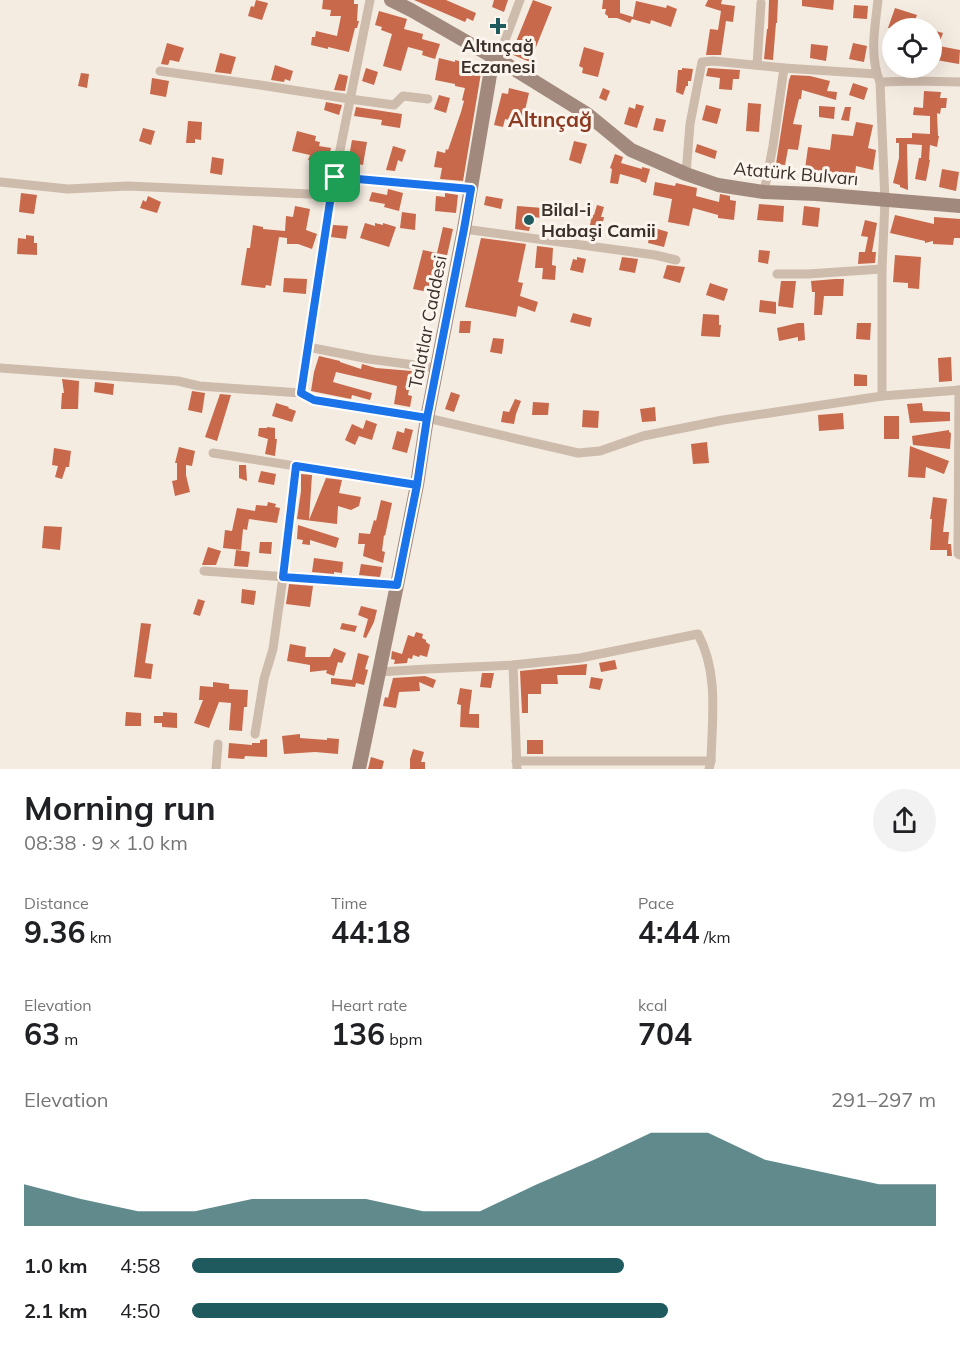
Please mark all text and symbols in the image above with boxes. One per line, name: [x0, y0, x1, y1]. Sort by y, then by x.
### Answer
map controls: [882, 18, 942, 78]
button: locate: [882, 18, 942, 78]
marker: Altınçağ Eczanesi: [491, 19, 505, 33]
place label: Altınçağ Eczanesi: [461, 34, 535, 78]
district label: Altınçağ: [508, 106, 592, 132]
pin: [309, 151, 360, 202]
street label: Atatürk Bulvarı: [733, 157, 859, 190]
icon: arrive: [318, 160, 351, 193]
place label: Bilal-i Habaşi Camii: [541, 198, 656, 242]
marker: Bilal-i Habaşi Camii: [522, 213, 536, 227]
street label: Talatlar Caddesi: [403, 253, 452, 391]
text: Morning run: [24, 787, 216, 828]
button: share: [873, 789, 936, 852]
text: 08:38 · 9 × 1.0 km: [24, 830, 188, 855]
text: Distance: [24, 893, 89, 913]
text: Time: [331, 893, 367, 913]
text: Pace: [638, 893, 674, 913]
text: 9.36: [24, 913, 85, 951]
text: 44:18: [331, 913, 410, 951]
text: 4:44: [638, 913, 699, 951]
text: km: [85, 927, 112, 947]
text: /km: [699, 927, 730, 947]
text: Elevation: [24, 995, 92, 1015]
text: Heart rate: [331, 995, 407, 1015]
text: kcal: [638, 995, 667, 1015]
text: 63: [24, 1015, 60, 1053]
text: 136: [331, 1015, 385, 1053]
text: 704: [638, 1015, 692, 1053]
text: m: [60, 1029, 78, 1049]
text: bpm: [385, 1029, 422, 1049]
text: Elevation: [24, 1087, 109, 1112]
text: 291–297 m: [831, 1087, 936, 1112]
text: 1.0 km: [24, 1253, 87, 1278]
text: 4:58: [120, 1253, 161, 1278]
text: 2.1 km: [24, 1298, 87, 1323]
text: 4:50: [120, 1298, 161, 1323]

